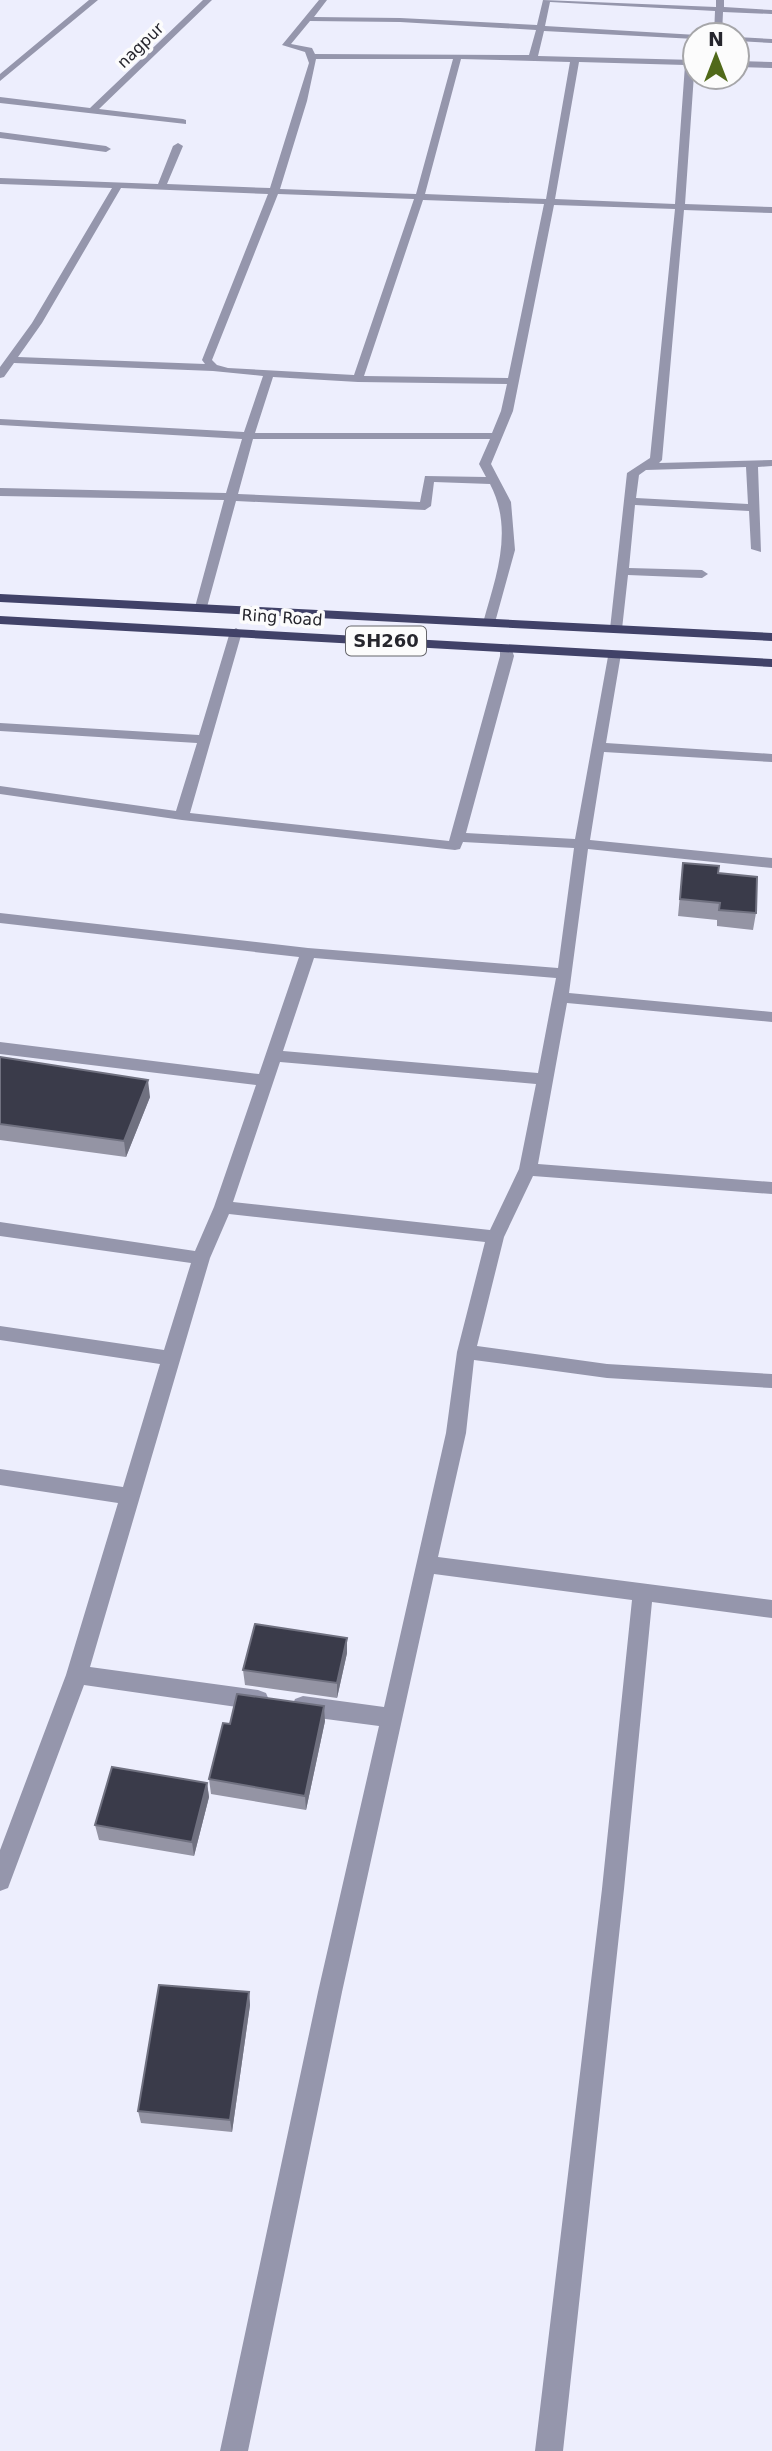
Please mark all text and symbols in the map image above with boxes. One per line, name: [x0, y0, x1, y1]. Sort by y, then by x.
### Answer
street label: nagpur: [113, 18, 168, 72]
north arrow: [681, 21, 751, 91]
text: N: [708, 28, 724, 50]
street label: Ring Road: [241, 605, 323, 630]
road number: SH260: [346, 626, 426, 656]

